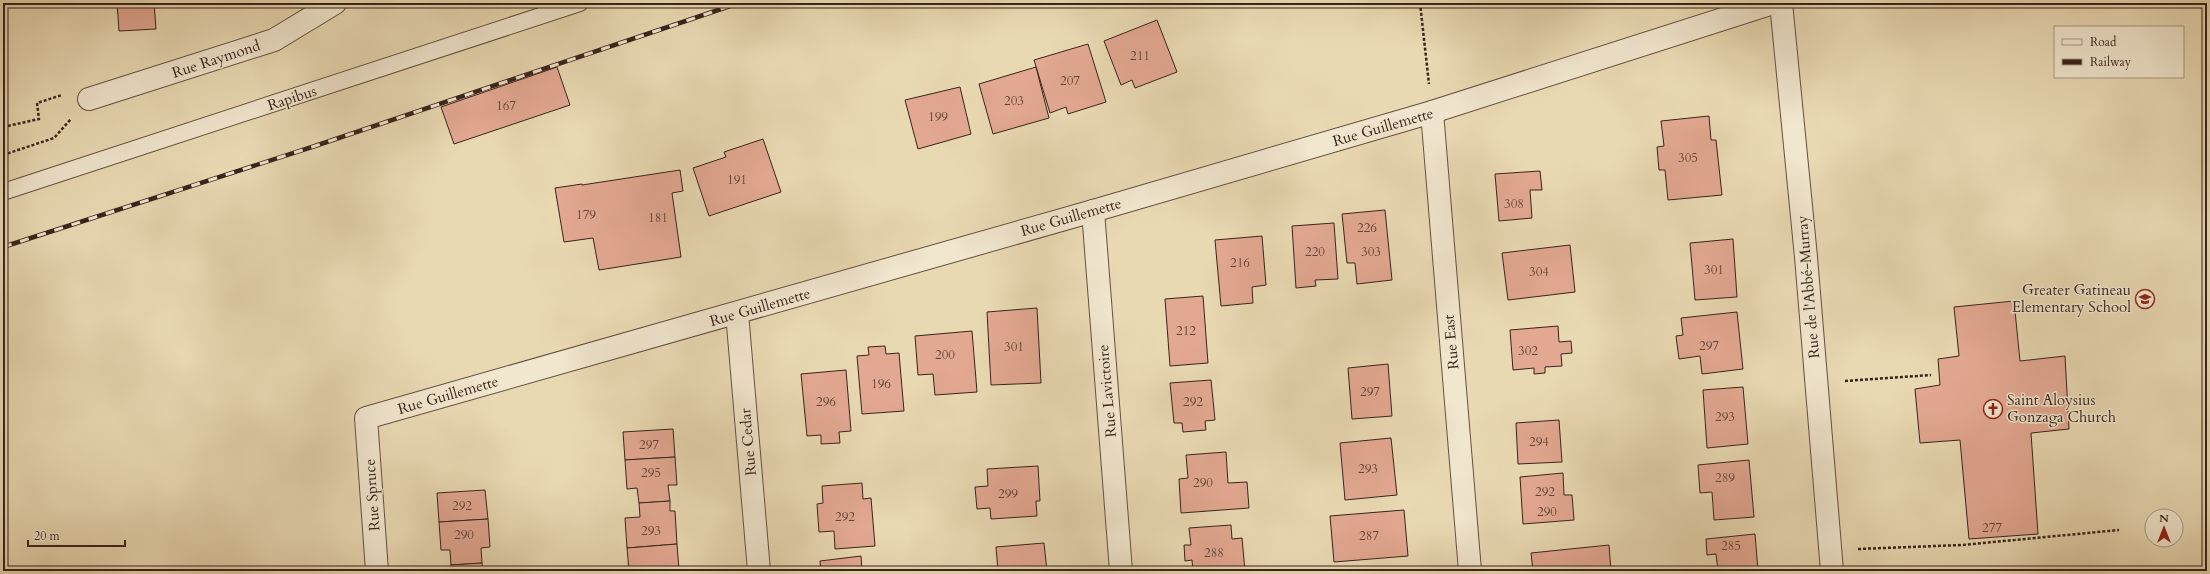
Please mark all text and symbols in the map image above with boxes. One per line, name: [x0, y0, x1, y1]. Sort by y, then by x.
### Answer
legend: [2054, 26, 2184, 78]
text: Road: [2090, 34, 2117, 50]
street label: Rue Raymond: [169, 35, 263, 83]
house number: 211: [1130, 47, 1150, 65]
text: Railway: [2090, 54, 2132, 70]
house number: 207: [1060, 72, 1080, 90]
street label: Rapibus: [265, 81, 319, 115]
house number: 203: [1004, 92, 1024, 110]
house number: 167: [496, 97, 516, 115]
street label: Rue Guillemette: [1330, 103, 1436, 151]
house number: 199: [928, 108, 948, 126]
house number: 305: [1678, 149, 1698, 167]
house number: 191: [727, 171, 747, 189]
street label: Rue Guillemette: [1018, 193, 1124, 241]
house number: 308: [1504, 195, 1524, 213]
house number: 179: [576, 206, 596, 224]
house number: 181: [648, 209, 668, 227]
street label: Rue de l'Abbé-Murray: [1792, 215, 1824, 359]
house number: 226: [1357, 219, 1377, 237]
house number: 220: [1305, 243, 1325, 261]
house number: 303: [1361, 243, 1381, 261]
house number: 216: [1230, 254, 1250, 272]
house number: 301: [1704, 261, 1724, 279]
house number: 304: [1529, 263, 1549, 281]
place label: Greater Gatineau Elementary School: [2012, 280, 2131, 317]
street label: Rue Guillemette: [707, 283, 813, 331]
school or university icon: Greater Gatineau Elementary School: [2134, 288, 2156, 310]
street label: Rue East: [1439, 313, 1463, 370]
house number: 212: [1176, 322, 1196, 340]
house number: 297: [1699, 337, 1719, 355]
house number: 301: [1004, 338, 1024, 356]
house number: 302: [1518, 342, 1538, 360]
street label: Rue Lavictoire: [1093, 344, 1121, 438]
house number: 200: [935, 346, 955, 364]
street label: Rue Guillemette: [395, 371, 501, 419]
house number: 196: [871, 375, 891, 393]
house number: 297: [1360, 383, 1380, 401]
place label: Saint Aloysius Gonzaga Church: [2007, 390, 2117, 427]
house number: 296: [816, 393, 836, 411]
house number: 292: [1183, 393, 1203, 411]
church icon: Saint Aloysius Gonzaga Church: [1982, 398, 2004, 420]
street label: Rue Cedar: [735, 407, 761, 477]
house number: 293: [1715, 408, 1735, 426]
house number: 294: [1529, 433, 1549, 451]
house number: 297: [639, 436, 659, 454]
street label: Rue Spruce: [359, 458, 384, 532]
house number: 293: [1358, 460, 1378, 478]
house number: 295: [641, 464, 661, 482]
house number: 289: [1715, 469, 1735, 487]
house number: 290: [1193, 474, 1213, 492]
house number: 292: [1535, 483, 1555, 501]
house number: 299: [998, 485, 1018, 503]
house number: 292: [452, 497, 472, 515]
house number: 290: [1537, 503, 1557, 521]
house number: 292: [835, 508, 855, 526]
north arrow: [2144, 508, 2184, 548]
text: N: [2159, 511, 2169, 526]
house number: 277: [1982, 519, 2002, 537]
scale bar: [28, 522, 125, 548]
house number: 293: [641, 522, 661, 540]
house number: 290: [454, 526, 474, 544]
house number: 287: [1359, 527, 1379, 545]
text: 20 m: [34, 528, 61, 544]
house number: 285: [1721, 537, 1741, 555]
house number: 288: [1204, 544, 1224, 562]

